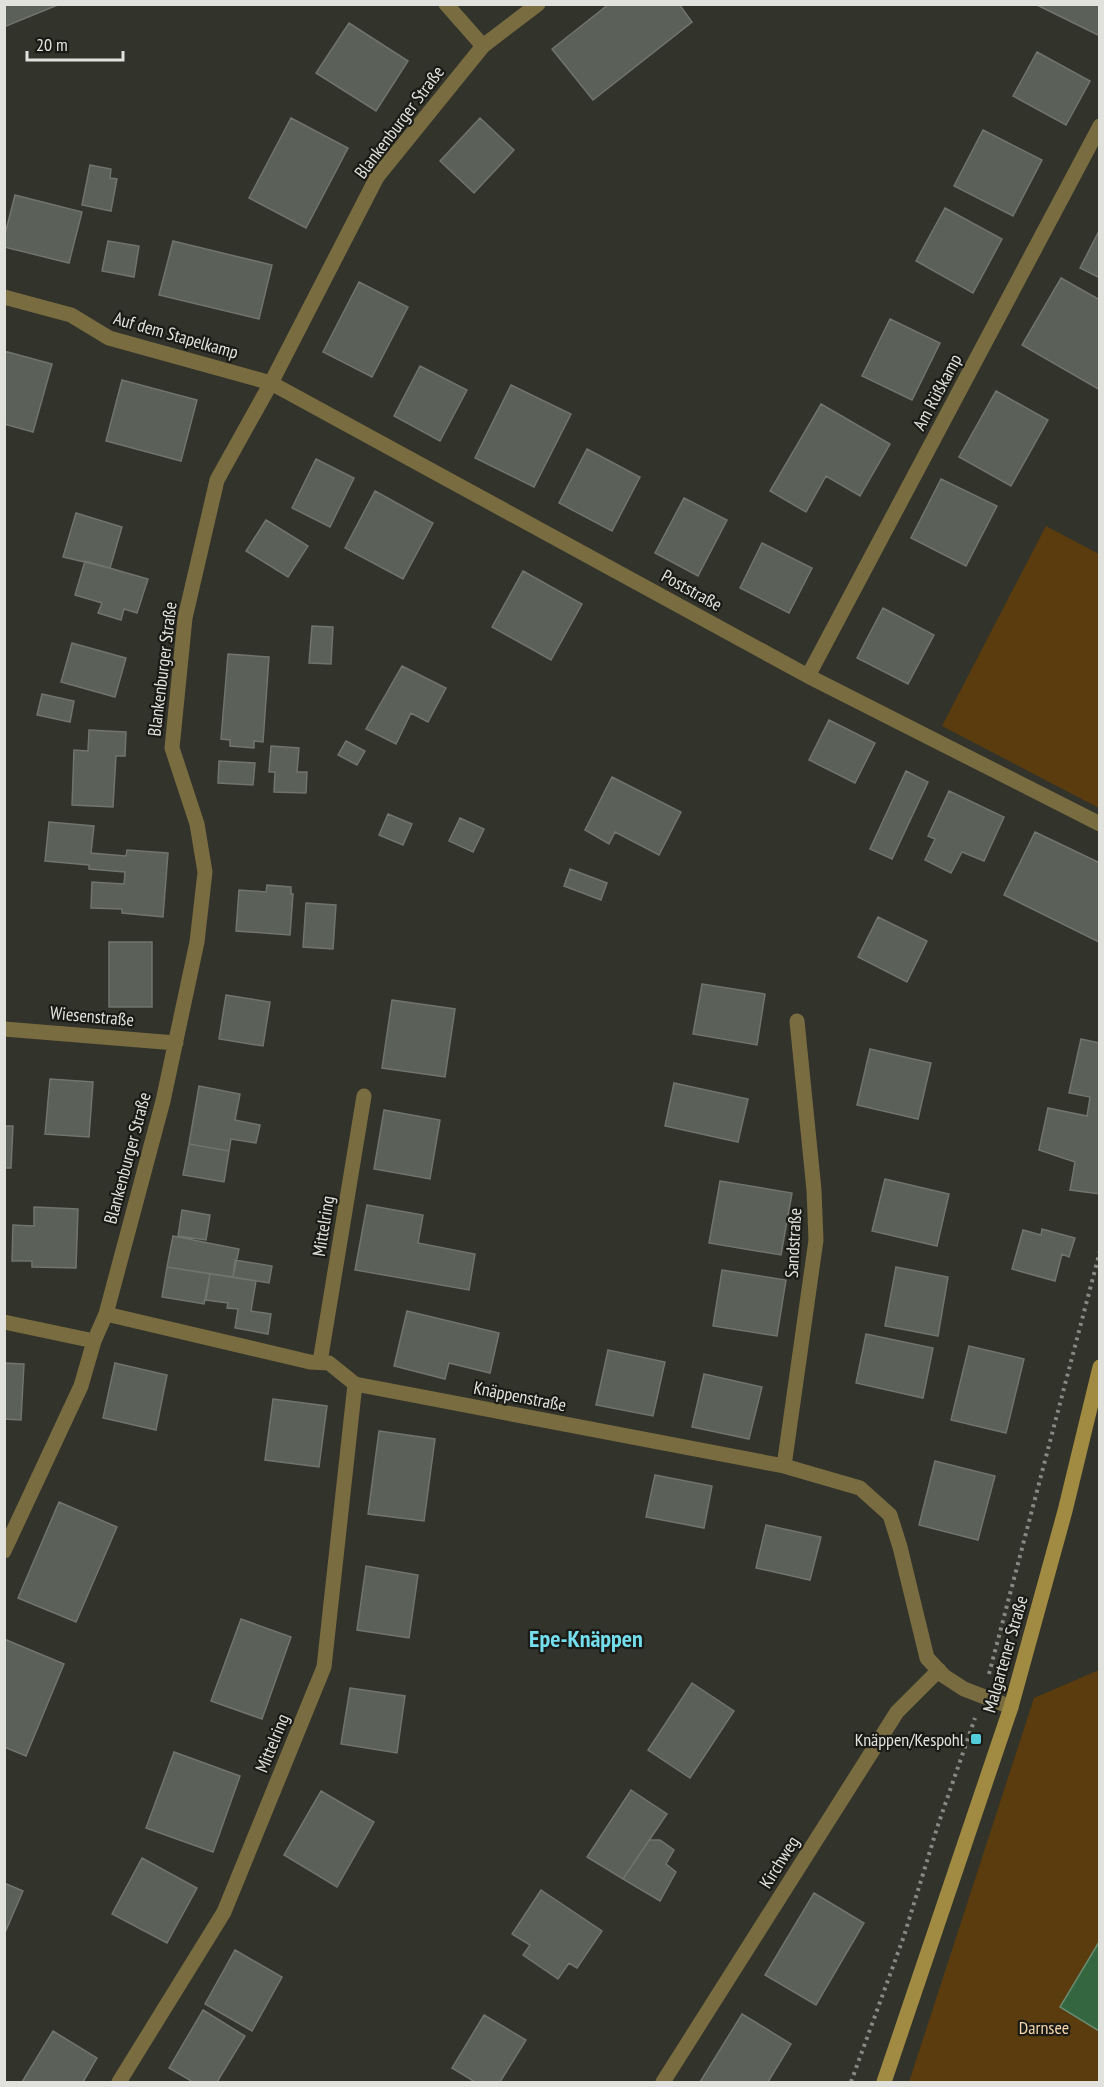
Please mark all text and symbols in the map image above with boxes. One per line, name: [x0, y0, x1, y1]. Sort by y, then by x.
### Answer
scale bar: [27, 24, 123, 62]
text: 20 m: [36, 33, 68, 56]
street label: Blankenburger Straße: [349, 61, 449, 183]
street label: Auf dem Stapelkamp: [111, 306, 241, 364]
street label: Am Rüßkamp: [907, 350, 967, 434]
street label: Poststraße: [658, 564, 726, 616]
street label: Blankenburger Straße: [142, 600, 182, 738]
street label: Wiesenstraße: [49, 1001, 135, 1031]
street label: Blankenburger Straße: [98, 1090, 156, 1226]
street label: Mittelring: [307, 1194, 339, 1258]
street label: Sandstraße: [780, 1207, 806, 1279]
street label: Knäppenstraße: [472, 1376, 568, 1416]
street label: Malgartener Straße: [977, 1593, 1033, 1715]
district label: Epe-Knäppen: [529, 1623, 643, 1654]
street label: Mittelring: [250, 1710, 294, 1776]
place label: Knäppen/Kespohl: [855, 1728, 965, 1751]
marker: Knäppen/Kespohl: [969, 1732, 983, 1746]
street label: Kirchweg: [754, 1831, 804, 1893]
park label: Darnsee: [1019, 2016, 1069, 2039]

